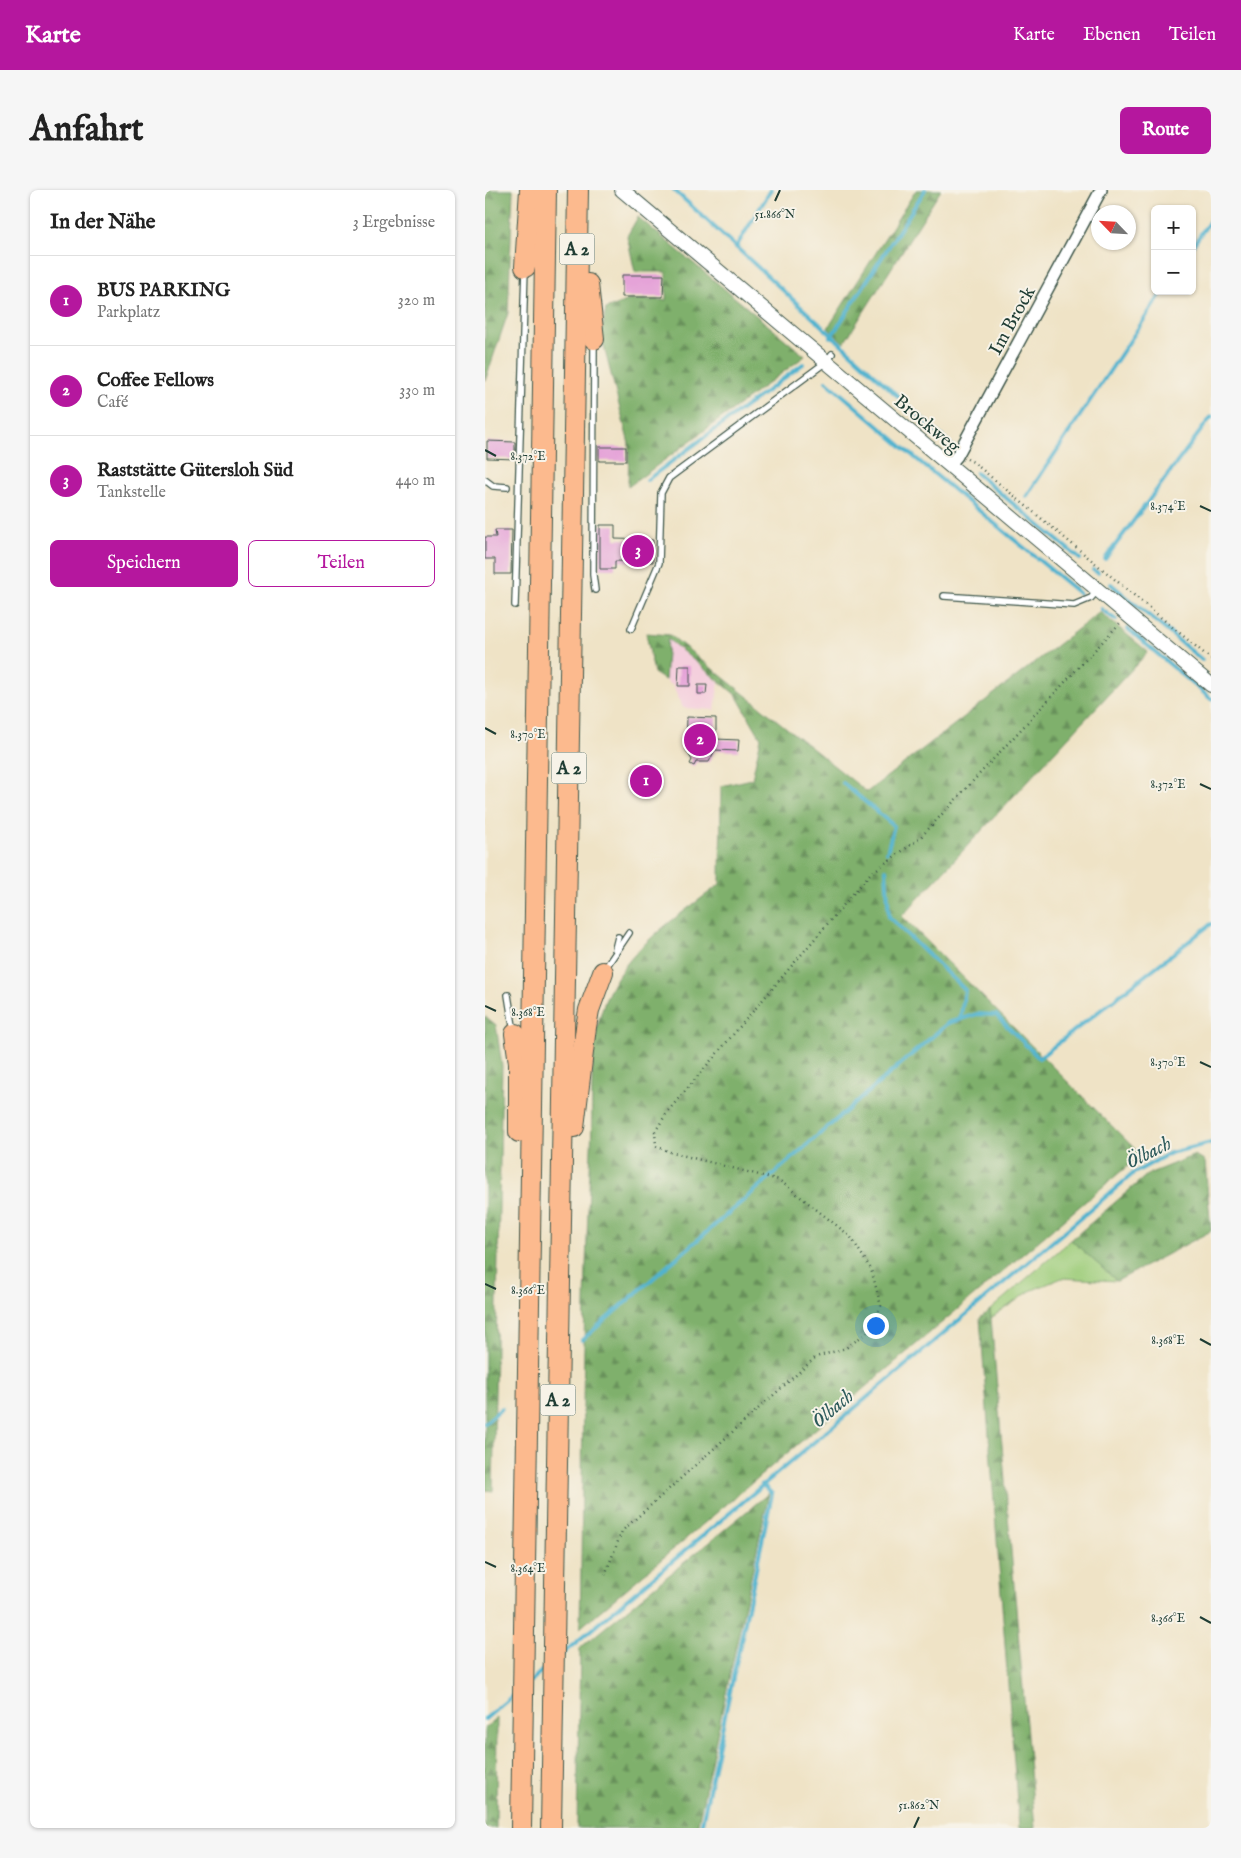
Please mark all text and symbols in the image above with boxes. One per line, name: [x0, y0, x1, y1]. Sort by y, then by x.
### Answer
text: Karte: [25, 20, 81, 51]
text: Karte: [1013, 24, 1055, 47]
text: Ebenen: [1083, 24, 1141, 47]
text: Teilen: [1169, 24, 1216, 47]
button: Route: [1120, 107, 1211, 154]
text: Anfahrt: [30, 108, 144, 153]
north arrow: [1091, 205, 1136, 250]
map controls: [1151, 205, 1196, 295]
button: +: [1151, 205, 1196, 250]
text: 51.866°N: [755, 207, 796, 222]
text: In der Nähe: [50, 209, 156, 236]
text: 3 Ergebnisse: [353, 213, 435, 233]
road number: A 2: [559, 234, 595, 264]
button: −: [1151, 250, 1196, 295]
text: BUS PARKING: [97, 279, 230, 303]
street label: Im Brock: [984, 282, 1042, 360]
text: 1: [63, 291, 69, 311]
text: 320 m: [398, 291, 435, 311]
text: Parkplatz: [97, 303, 160, 323]
text: Coffee Fellows: [97, 369, 214, 393]
text: 2: [62, 381, 70, 401]
text: 330 m: [399, 381, 435, 401]
street label: Brockweg: [889, 390, 965, 460]
text: Café: [97, 393, 128, 413]
text: 8.372°E: [510, 449, 546, 464]
text: Raststätte Gütersloh Süd: [97, 459, 293, 483]
text: 3: [63, 471, 69, 491]
text: 440 m: [396, 471, 435, 491]
text: Tankstelle: [97, 483, 166, 503]
text: 8.374°E: [1150, 499, 1186, 514]
pin: 3: [622, 532, 654, 570]
button: Speichern: [50, 540, 238, 587]
button: Teilen: [248, 540, 435, 587]
pin: 2: [684, 721, 716, 759]
text: 8.370°E: [510, 727, 546, 742]
road number: A 2: [551, 752, 587, 784]
pin: 1: [630, 762, 662, 800]
text: 8.372°E: [1150, 777, 1186, 792]
text: 8.368°E: [511, 1005, 545, 1020]
text: 8.370°E: [1150, 1055, 1186, 1070]
water label: Ölbach: [1121, 1130, 1176, 1175]
text: 8.366°E: [511, 1283, 545, 1298]
your location: [863, 1313, 889, 1339]
text: 8.368°E: [1151, 1333, 1185, 1348]
water label: Ölbach: [806, 1383, 860, 1434]
road number: A 2: [541, 1384, 575, 1416]
text: 8.364°E: [511, 1561, 545, 1576]
text: 8.366°E: [1151, 1611, 1185, 1626]
text: 51.862°N: [899, 1798, 940, 1813]

